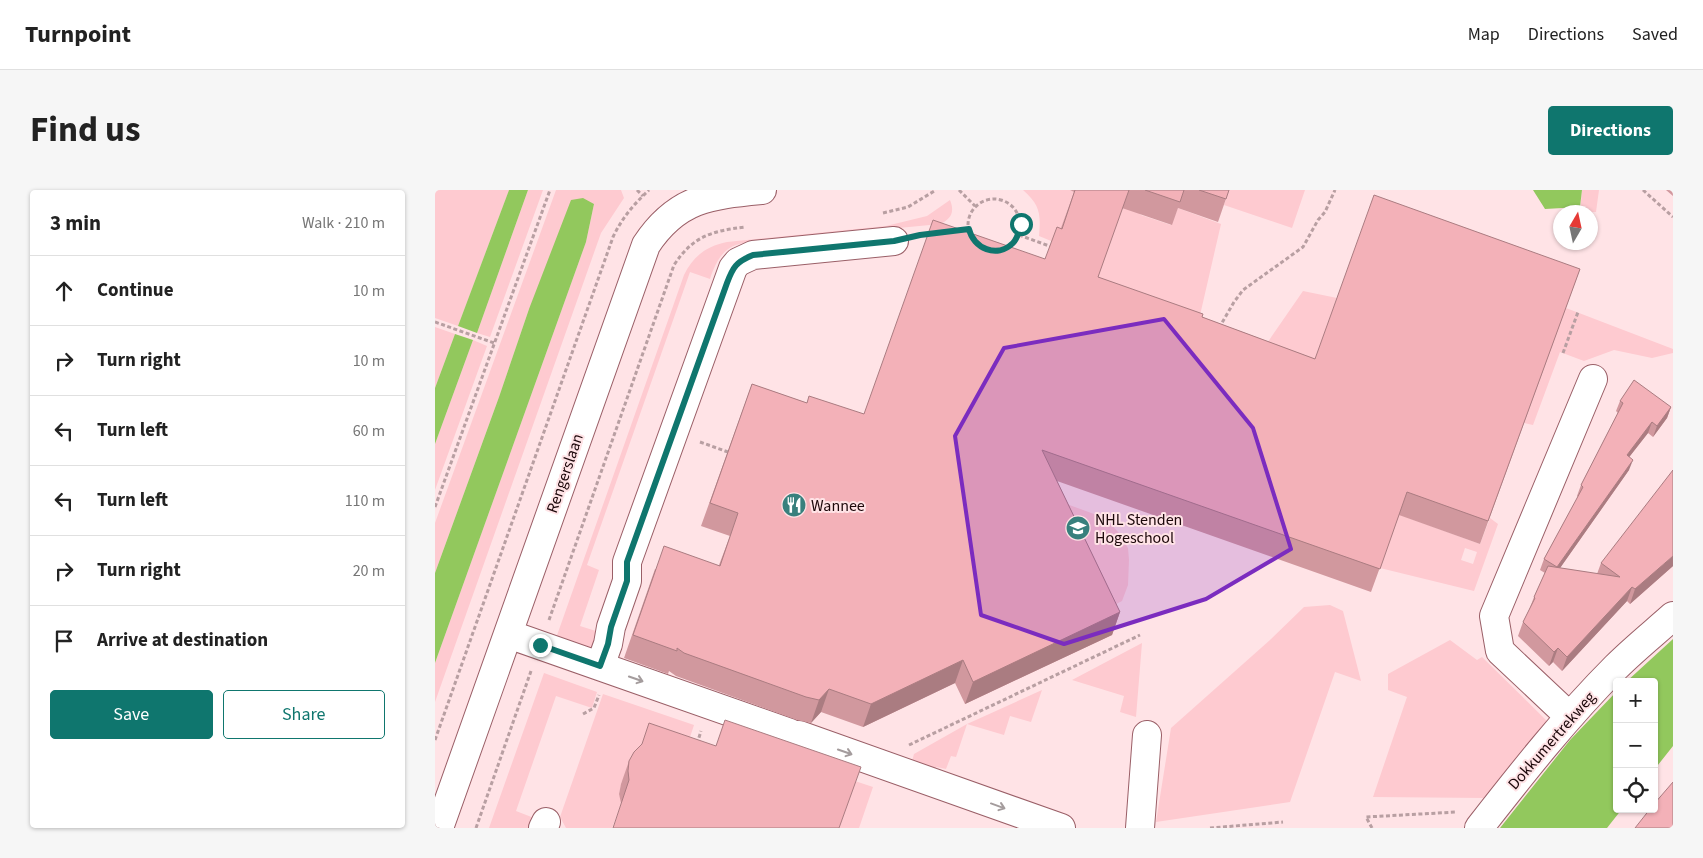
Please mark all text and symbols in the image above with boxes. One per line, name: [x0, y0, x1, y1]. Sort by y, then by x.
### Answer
text: Turnpoint: [25, 17, 131, 52]
text: Map: [1468, 22, 1500, 47]
text: Directions: [1528, 22, 1604, 47]
text: Saved: [1632, 22, 1678, 47]
text: Find us: [30, 105, 140, 155]
button: Directions: [1548, 106, 1673, 155]
north arrow: [1553, 205, 1598, 250]
text: 3 min: [50, 208, 101, 238]
text: Walk · 210 m: [302, 212, 385, 234]
route start: [1010, 213, 1033, 236]
icon: ahead: [50, 277, 78, 305]
text: Continue: [97, 277, 174, 304]
text: 10 m: [353, 280, 385, 302]
icon: right: [50, 347, 78, 375]
text: Turn right: [97, 347, 181, 374]
text: 10 m: [353, 350, 385, 372]
icon: left: [50, 417, 78, 445]
text: Turn left: [97, 417, 168, 444]
text: 60 m: [353, 420, 385, 442]
street label: Rengerslaan: [541, 431, 589, 516]
icon: left: [50, 487, 78, 515]
text: Turn left: [97, 487, 168, 514]
text: 110 m: [345, 490, 385, 512]
restaurant icon: Wannee: [781, 492, 807, 518]
place label: Wannee: [811, 495, 865, 517]
place label: NHL Stenden Hogeschool: [1095, 509, 1182, 549]
school or university icon: NHL Stenden Hogeschool: [1065, 515, 1091, 541]
icon: right: [50, 557, 78, 585]
text: Turn right: [97, 557, 181, 584]
text: 20 m: [353, 560, 385, 582]
icon: arrive: [50, 627, 78, 655]
text: Arrive at destination: [97, 627, 268, 654]
route end: [529, 634, 552, 657]
one-way arrow: [628, 675, 644, 684]
map controls: [1613, 678, 1658, 813]
button: +: [1613, 678, 1658, 723]
street label: Dokkumertrekweg: [1503, 687, 1601, 794]
button: Save: [50, 690, 213, 739]
button: Share: [223, 690, 385, 739]
button: −: [1613, 723, 1658, 768]
one-way arrow: [837, 747, 853, 757]
button: locate: [1613, 768, 1658, 813]
one-way arrow: [990, 802, 1006, 811]

